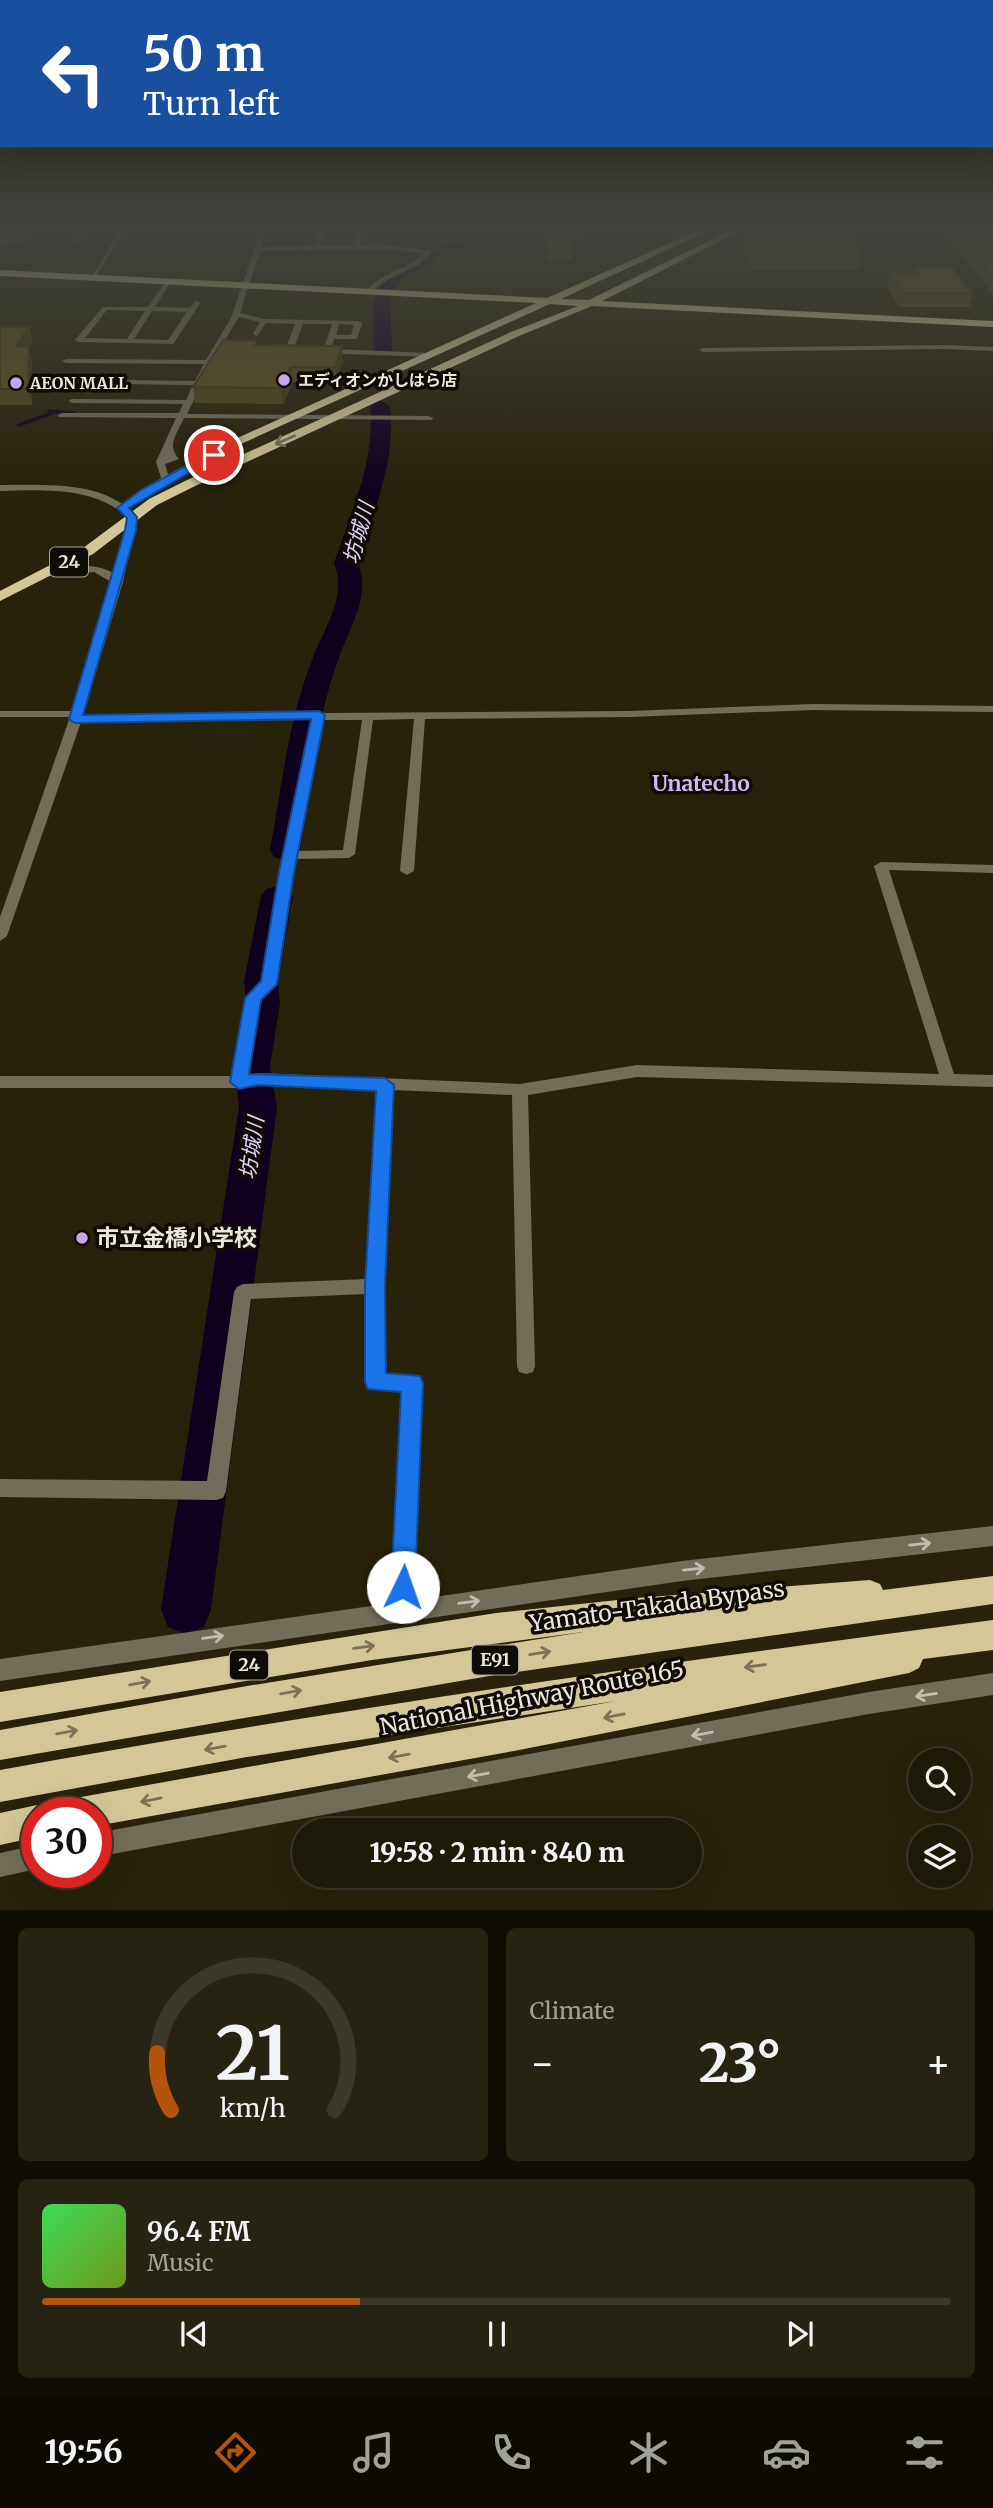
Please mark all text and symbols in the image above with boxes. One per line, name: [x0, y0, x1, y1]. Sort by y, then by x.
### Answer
text: 50 m: [143, 23, 264, 84]
icon: left: [28, 28, 119, 119]
text: Turn left: [143, 84, 280, 124]
place label: エディオンかしはら店: [298, 370, 457, 390]
marker: エディオンかしはら店: [276, 372, 292, 388]
place label: AEON MALL: [29, 373, 128, 393]
marker: AEON MALL: [8, 375, 24, 391]
pin: [184, 425, 244, 485]
one-way arrow: [275, 434, 296, 447]
icon: arrive: [195, 436, 233, 474]
water label: 坊城川: [337, 497, 380, 567]
road number: 24: [50, 548, 88, 576]
district label: Unatecho: [652, 770, 750, 797]
water label: 坊城川: [234, 1113, 270, 1181]
place label: 市立金橋小学校: [96, 1223, 257, 1252]
marker: 市立金橋小学校: [74, 1230, 90, 1246]
one-way arrow: [909, 1537, 931, 1550]
position arrow: [366, 1550, 440, 1624]
one-way arrow: [682, 1563, 705, 1576]
street label: Yamato-Takada Bypass: [527, 1573, 786, 1638]
one-way arrow: [457, 1595, 480, 1608]
one-way arrow: [201, 1631, 224, 1644]
one-way arrow: [352, 1640, 375, 1653]
road number: E91: [472, 1646, 518, 1674]
one-way arrow: [528, 1646, 551, 1659]
road number: 24: [230, 1650, 268, 1680]
street label: National Highway Route 165: [377, 1654, 686, 1741]
one-way arrow: [744, 1660, 767, 1673]
one-way arrow: [128, 1676, 151, 1689]
one-way arrow: [279, 1685, 302, 1699]
one-way arrow: [915, 1688, 937, 1701]
one-way arrow: [603, 1710, 626, 1724]
one-way arrow: [55, 1725, 78, 1739]
one-way arrow: [691, 1728, 714, 1741]
one-way arrow: [205, 1742, 227, 1755]
map controls: [908, 1748, 971, 1888]
button: search: [908, 1748, 971, 1811]
one-way arrow: [388, 1750, 411, 1763]
one-way arrow: [467, 1769, 490, 1782]
one-way arrow: [140, 1794, 163, 1807]
speed limit sign: 30: [21, 1797, 112, 1888]
button: layers: [908, 1825, 971, 1888]
text: 19:58 · 2 min · 840 m: [369, 1836, 625, 1869]
text: Climate: [530, 1996, 615, 2025]
text: 21: [215, 2009, 290, 2101]
text: 23°: [699, 2031, 782, 2096]
text: −: [530, 2040, 555, 2087]
text: +: [926, 2040, 951, 2087]
text: km/h: [220, 2092, 286, 2124]
text: 96.4 FM: [147, 2215, 251, 2248]
text: Music: [147, 2248, 214, 2277]
icon: previous: [175, 2315, 213, 2353]
icon: pause: [478, 2315, 516, 2353]
icon: next: [781, 2315, 819, 2353]
icon: directions: [211, 2428, 260, 2477]
icon: music: [349, 2428, 398, 2477]
icon: phone: [487, 2428, 536, 2477]
icon: climate: [624, 2428, 673, 2477]
icon: car: [762, 2428, 811, 2477]
icon: filters: [900, 2428, 949, 2477]
text: 19:56: [44, 2432, 123, 2472]

